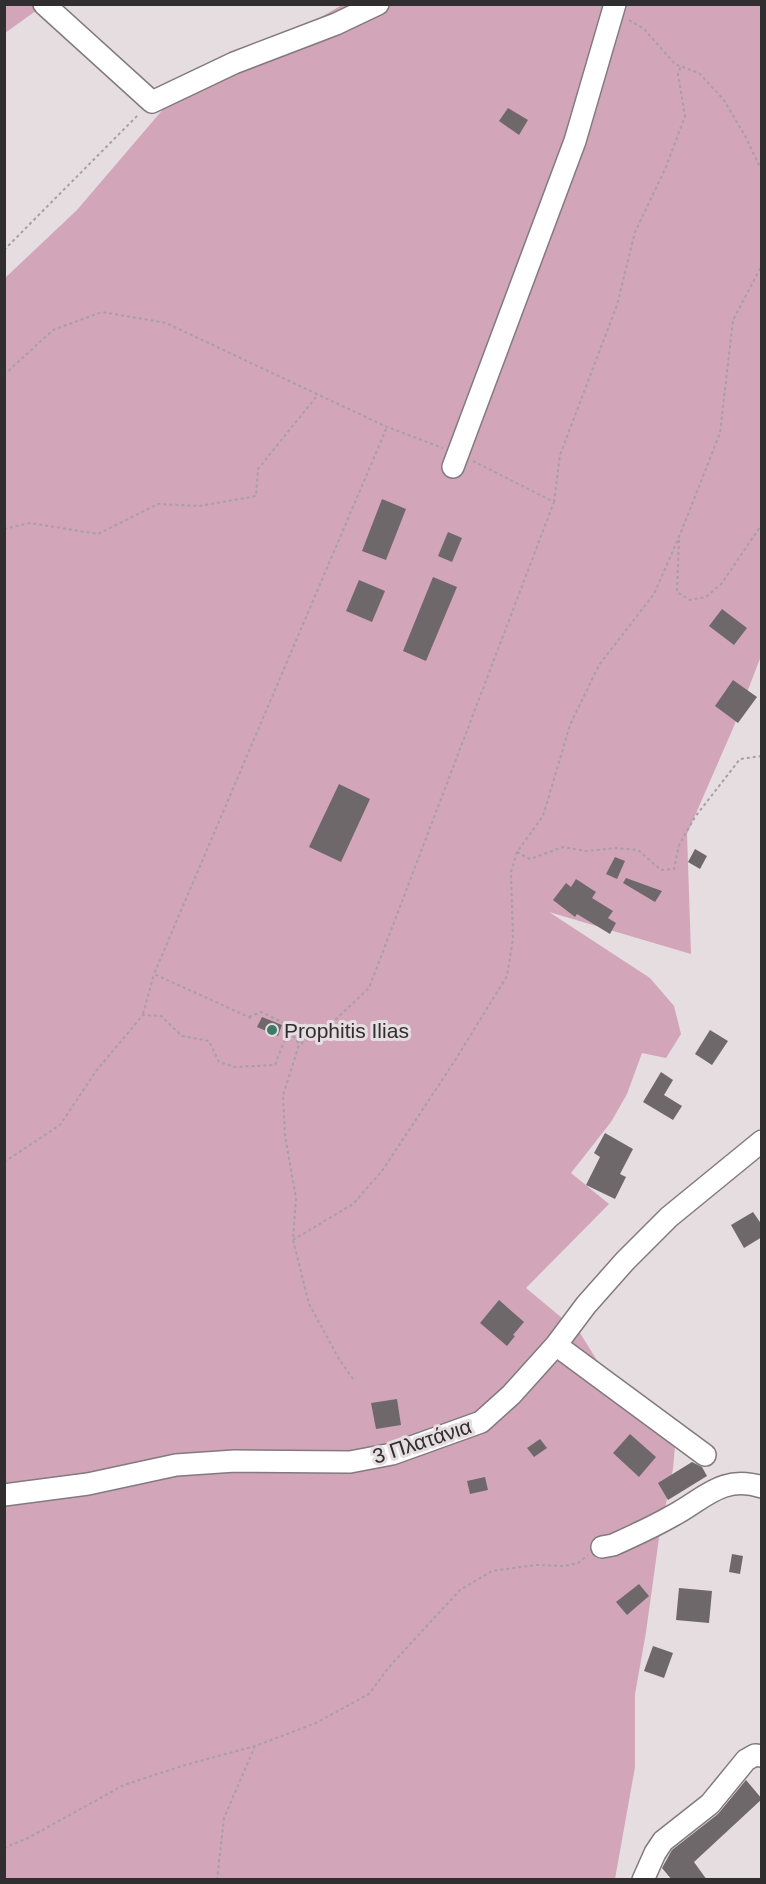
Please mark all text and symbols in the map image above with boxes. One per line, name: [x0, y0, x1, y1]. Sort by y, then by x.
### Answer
place label: Prophitis Ilias: [284, 1019, 409, 1042]
marker: Prophitis Ilias: [265, 1023, 279, 1037]
street label: 3 Πλατάνια: [370, 1414, 474, 1468]

